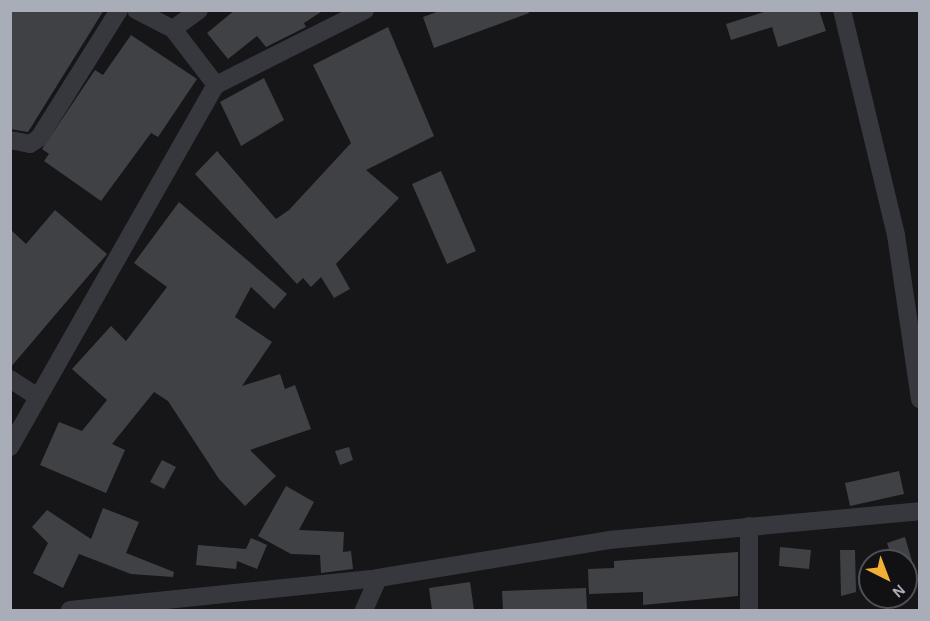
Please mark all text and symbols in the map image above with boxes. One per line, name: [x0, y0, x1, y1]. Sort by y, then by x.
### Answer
north arrow: [858, 549, 918, 609]
text: N: [889, 581, 908, 601]

